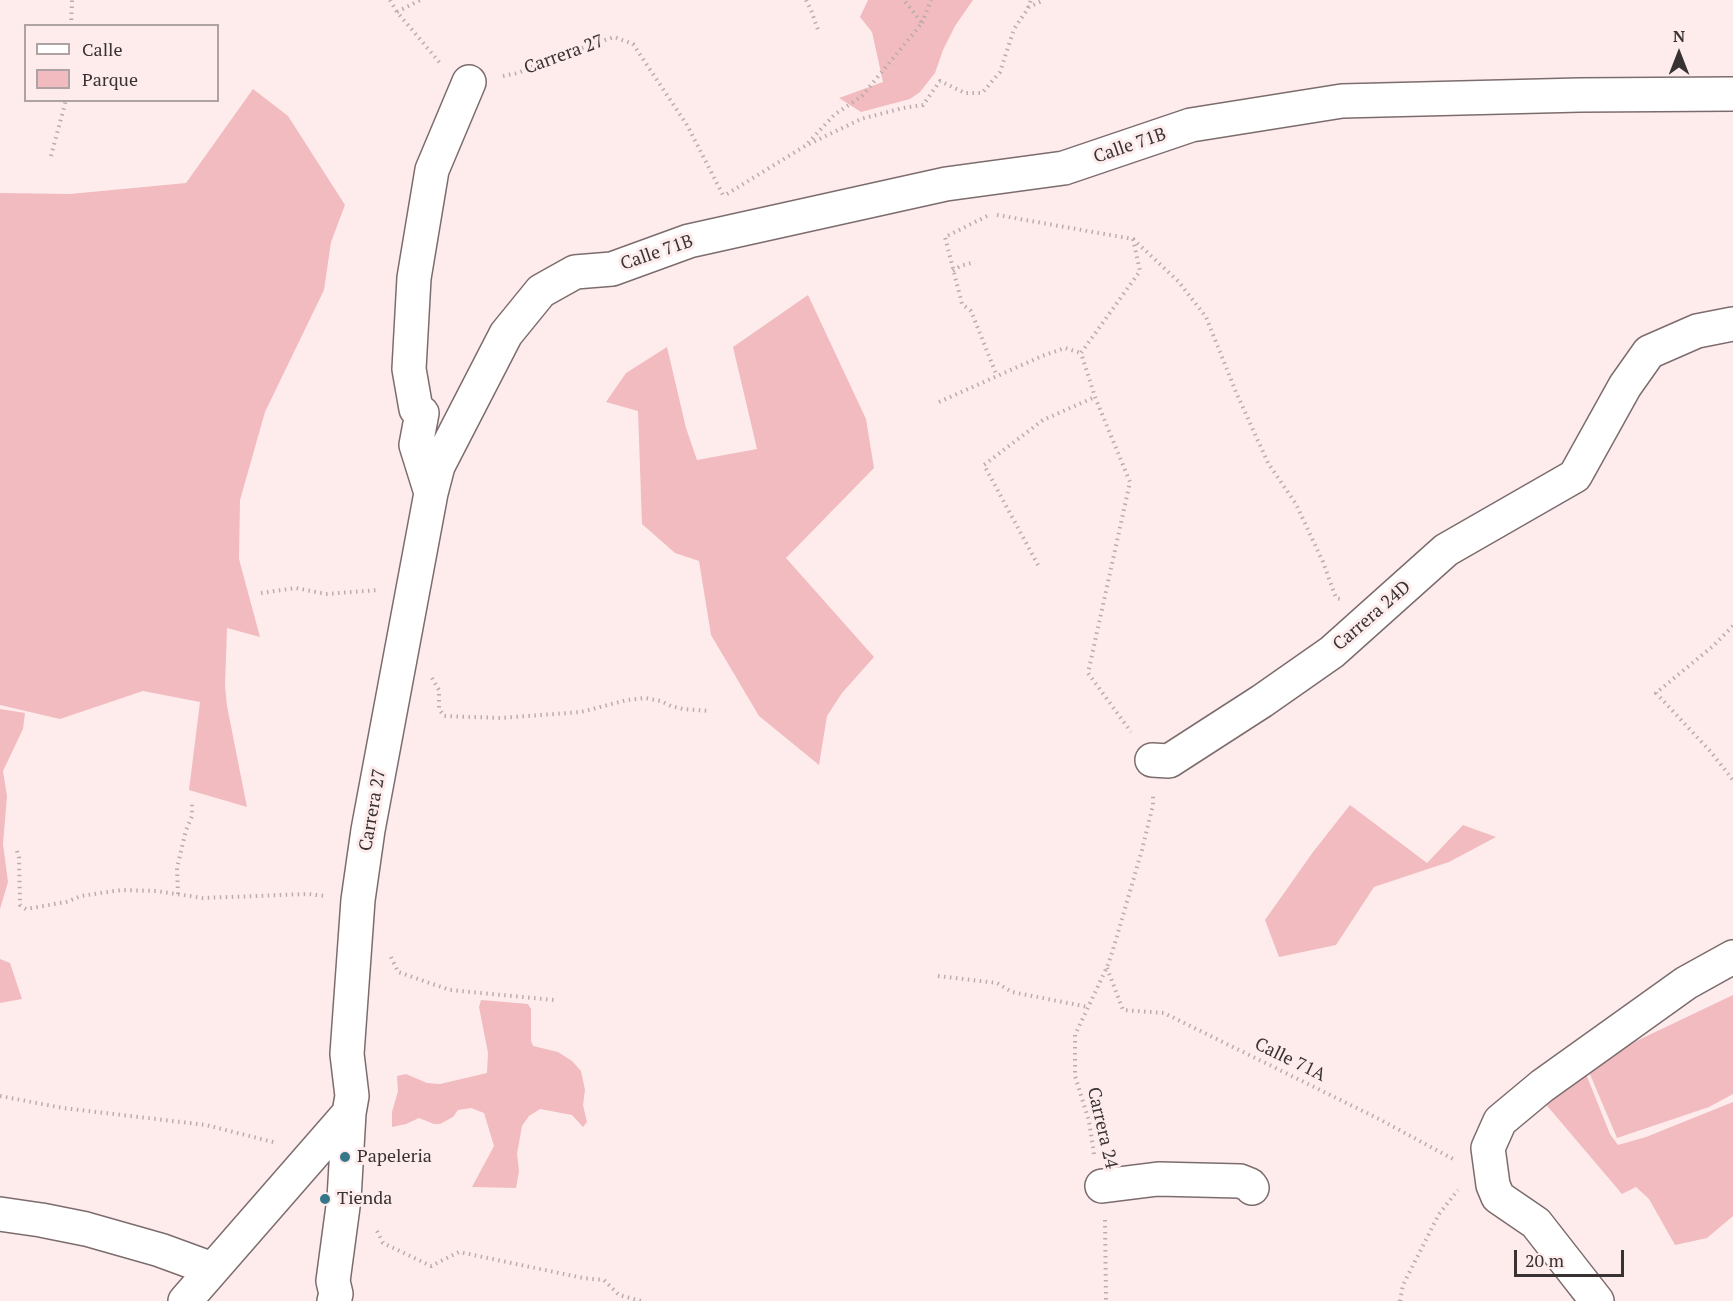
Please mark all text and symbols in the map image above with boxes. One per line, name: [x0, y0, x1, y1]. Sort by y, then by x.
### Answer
legend: [24, 24, 219, 102]
north arrow: [1649, 24, 1709, 84]
text: N: [1673, 25, 1685, 47]
street label: Carrera 27: [521, 31, 607, 79]
text: Calle: [82, 37, 123, 61]
text: Parque: [82, 67, 138, 91]
street label: Calle 71B: [1091, 124, 1169, 168]
street label: Calle 71B: [618, 231, 696, 275]
street label: Carrera 24D: [1329, 576, 1415, 656]
street label: Carrera 27: [355, 767, 391, 853]
street label: Calle 71A: [1251, 1034, 1329, 1086]
street label: Carrera 24: [1082, 1085, 1122, 1171]
place label: Papeleria: [357, 1146, 432, 1168]
marker: Papeleria: [338, 1150, 352, 1164]
place label: Tienda: [337, 1188, 392, 1210]
marker: Tienda: [318, 1192, 332, 1206]
scale bar: [1517, 1238, 1626, 1276]
text: 20 m: [1525, 1248, 1564, 1272]

